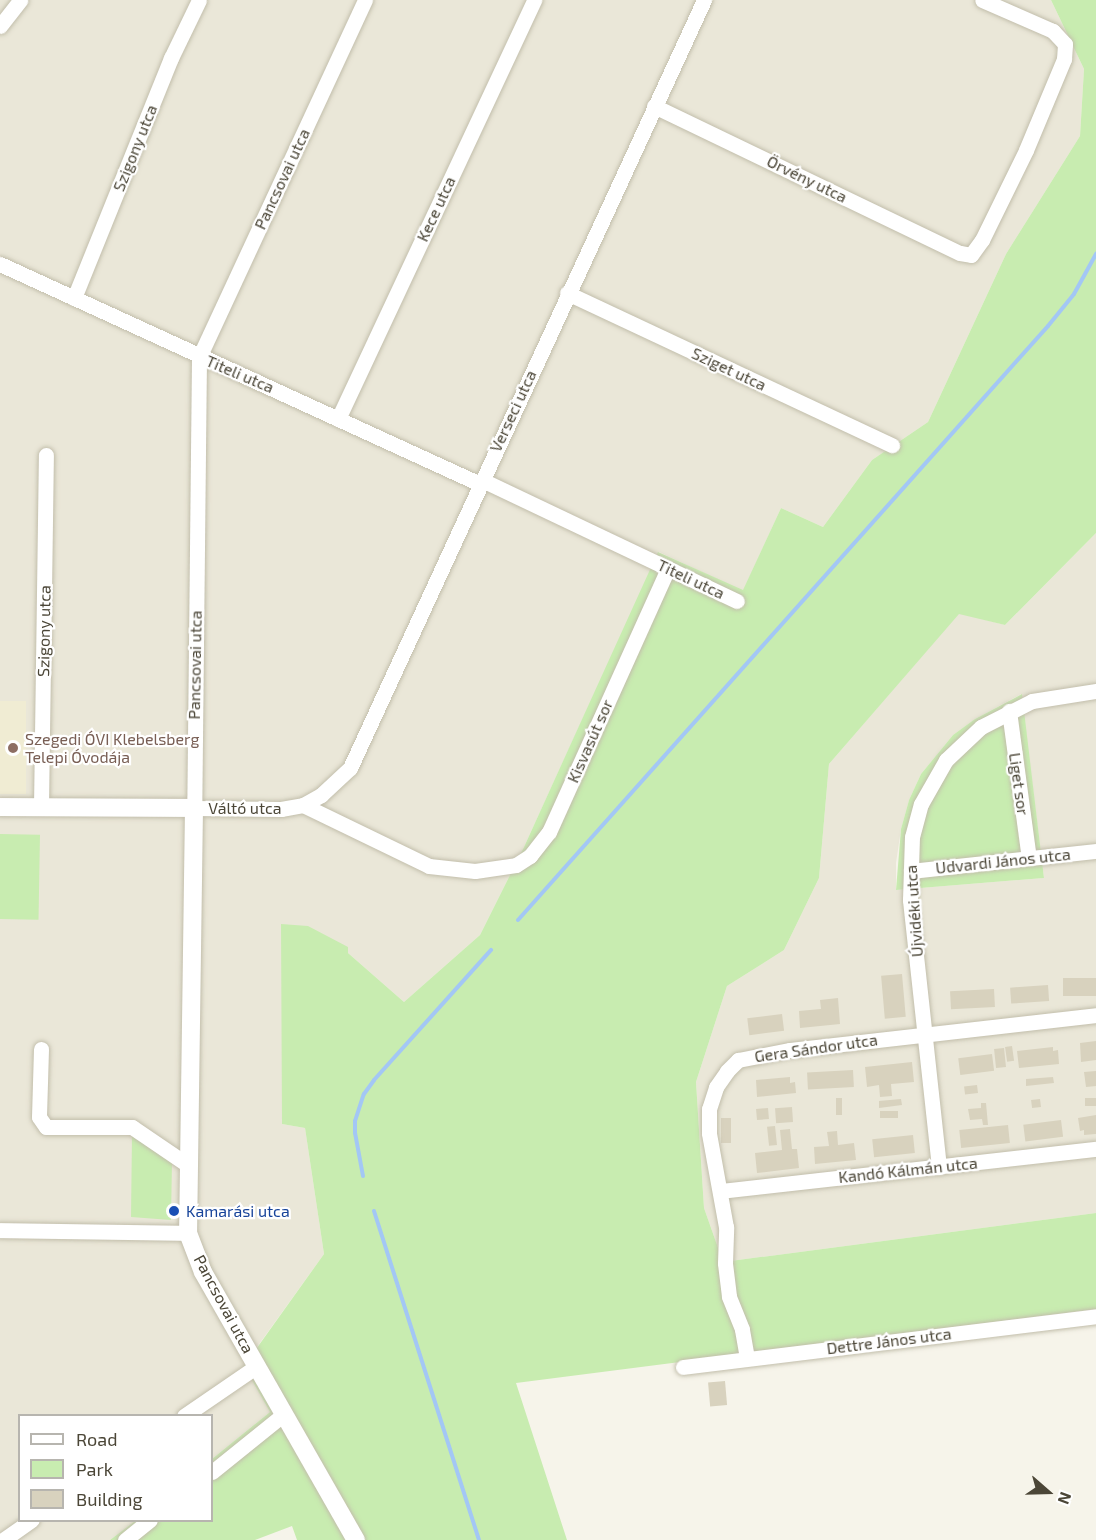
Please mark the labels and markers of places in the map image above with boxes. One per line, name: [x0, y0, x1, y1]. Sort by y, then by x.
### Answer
place label: Szegedi ÓVI Klebelsberg Telepi Óvodája: [25, 729, 199, 767]
marker: Szegedi ÓVI Klebelsberg Telepi Óvodája: [6, 741, 20, 755]
place label: Kamarási utca: [186, 1201, 290, 1221]
marker: Kamarási utca: [167, 1204, 181, 1218]

